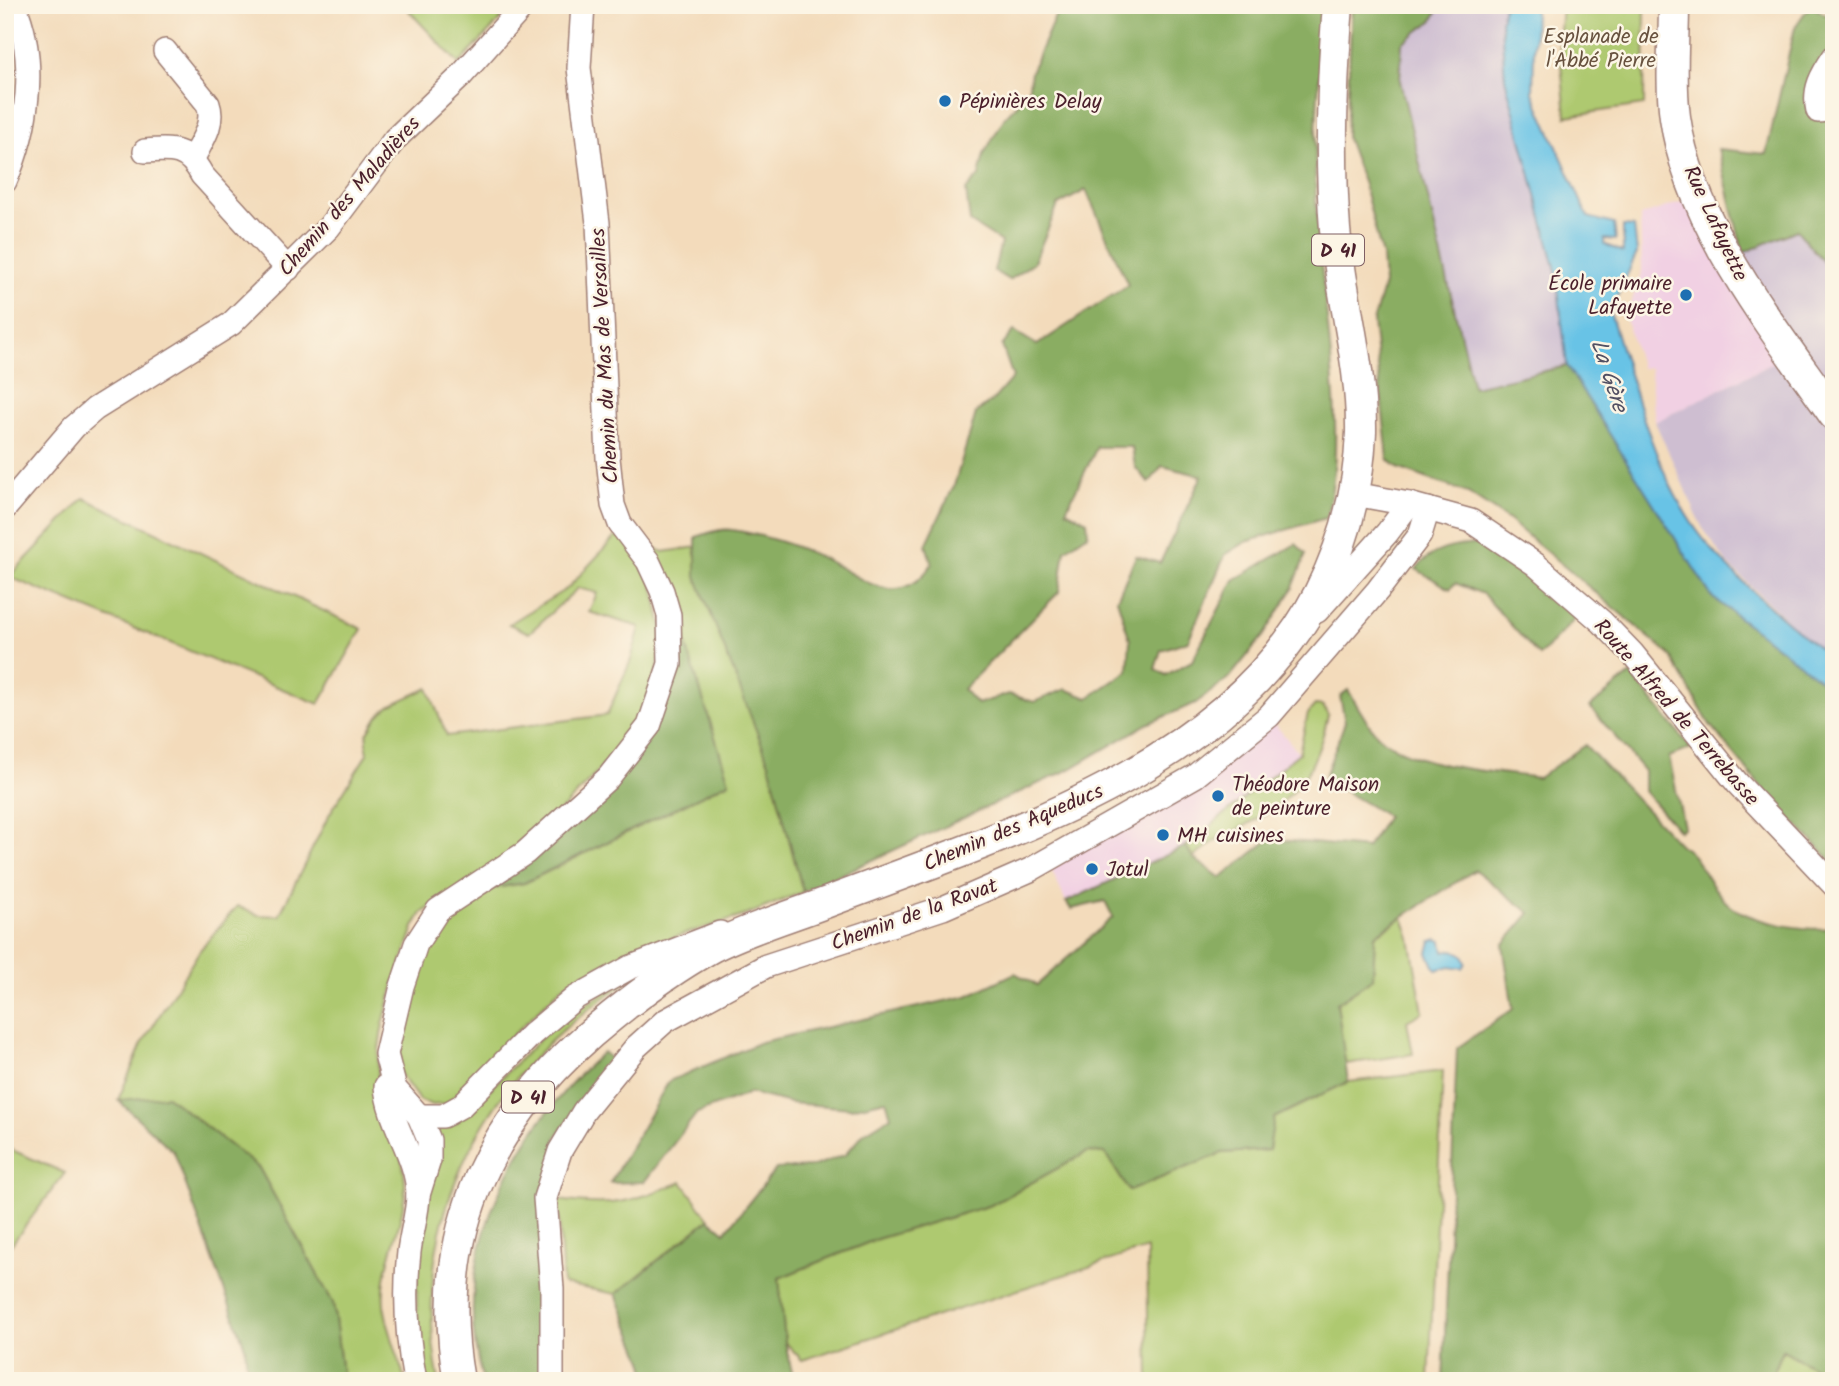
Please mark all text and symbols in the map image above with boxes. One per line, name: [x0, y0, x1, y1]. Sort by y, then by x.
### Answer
park label: Esplanade de l'Abbé Pierre: [1543, 21, 1659, 78]
place label: Pépinières Delay: [959, 86, 1102, 119]
marker: Pépinières Delay: [937, 93, 953, 109]
street label: Chemin des Maladières: [271, 109, 429, 285]
street label: Rue Lafayette: [1673, 160, 1756, 287]
street label: Chemin du Mas de Versailles: [582, 227, 629, 485]
road number: D 41: [1312, 234, 1364, 266]
place label: École primaire Lafayette: [1548, 268, 1673, 325]
marker: École primaire Lafayette: [1678, 287, 1694, 303]
water label: La Gère: [1579, 335, 1638, 419]
street label: Route Alfred de Terrebasse: [1585, 612, 1767, 815]
place label: Théodore Maison de peinture: [1232, 769, 1379, 826]
street label: Chemin des Aqueducs: [918, 775, 1109, 881]
marker: Théodore Maison de peinture: [1210, 788, 1226, 804]
place label: MH cuisines: [1177, 820, 1284, 853]
marker: MH cuisines: [1155, 827, 1171, 843]
place label: Jotul: [1106, 854, 1149, 887]
marker: Jotul: [1084, 861, 1100, 877]
street label: Chemin de la Ravat: [826, 870, 1003, 961]
road number: D 41: [502, 1082, 554, 1112]

